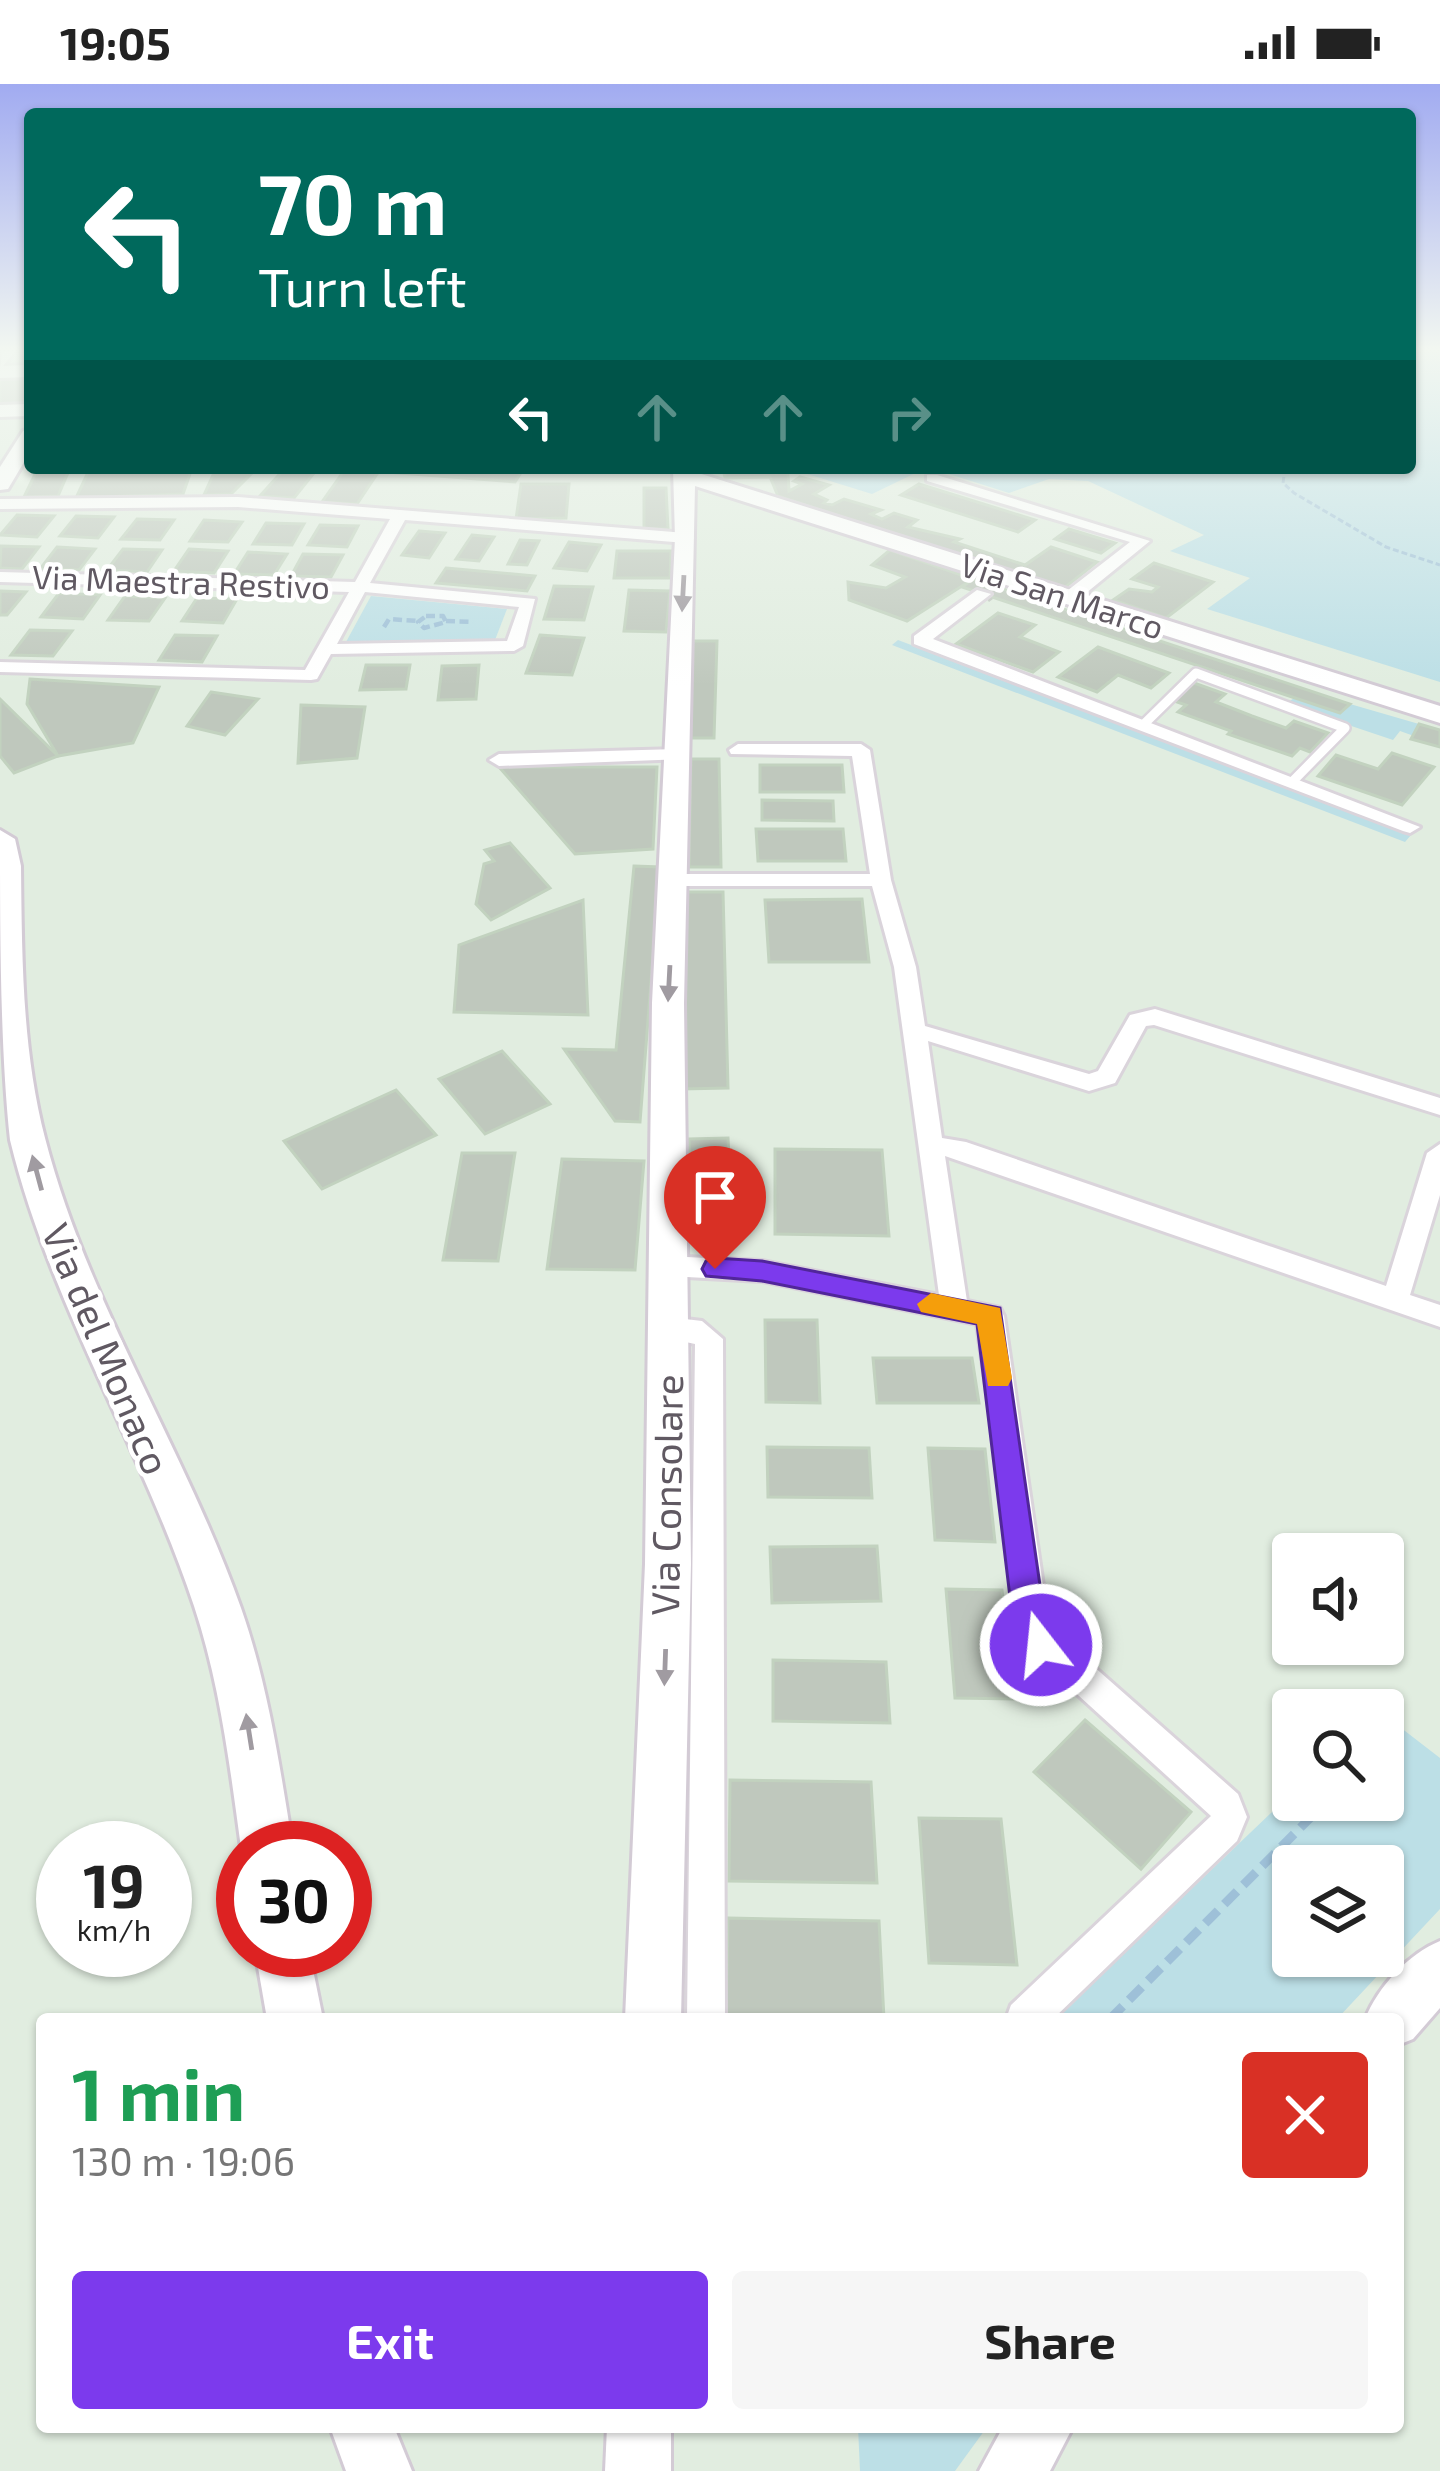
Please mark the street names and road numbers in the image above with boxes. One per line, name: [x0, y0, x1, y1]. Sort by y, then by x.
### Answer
street label: Via San Marco: [956, 543, 1169, 647]
street label: Via Maestra Restivo: [31, 556, 331, 606]
street label: Via del Monaco: [33, 1216, 181, 1481]
street label: Via Consolare: [640, 1374, 691, 1616]

